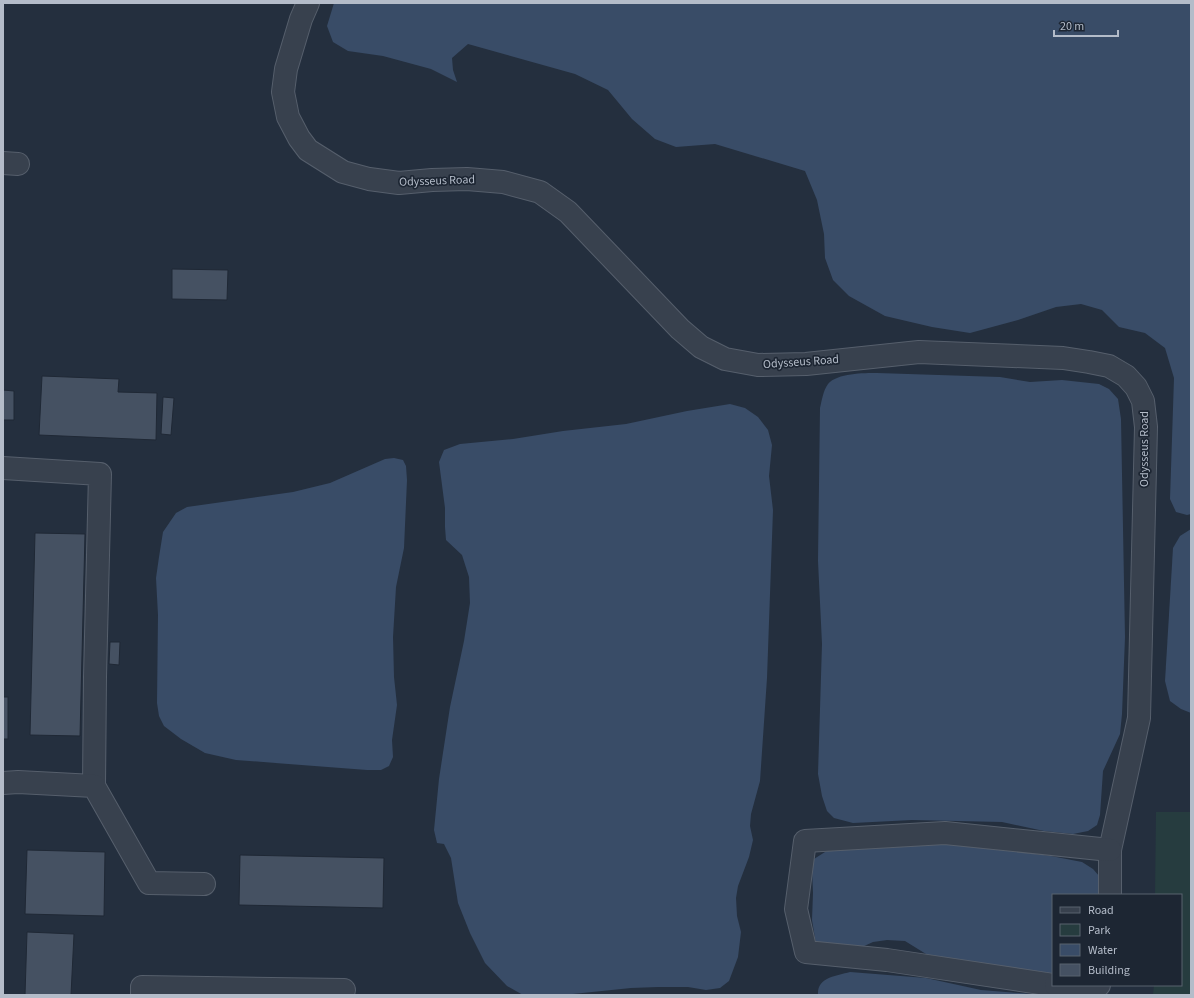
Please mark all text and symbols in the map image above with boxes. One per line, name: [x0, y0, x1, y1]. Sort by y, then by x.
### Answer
scale bar: [1054, 12, 1118, 38]
text: 20 m: [1060, 18, 1084, 35]
street label: Odysseus Road: [399, 171, 475, 191]
street label: Odysseus Road: [763, 351, 839, 373]
street label: Odysseus Road: [1136, 411, 1153, 487]
legend: [1052, 894, 1182, 986]
text: Road: [1088, 902, 1114, 919]
text: Park: [1088, 922, 1110, 939]
text: Water: [1088, 942, 1118, 959]
text: Building: [1088, 962, 1130, 979]

